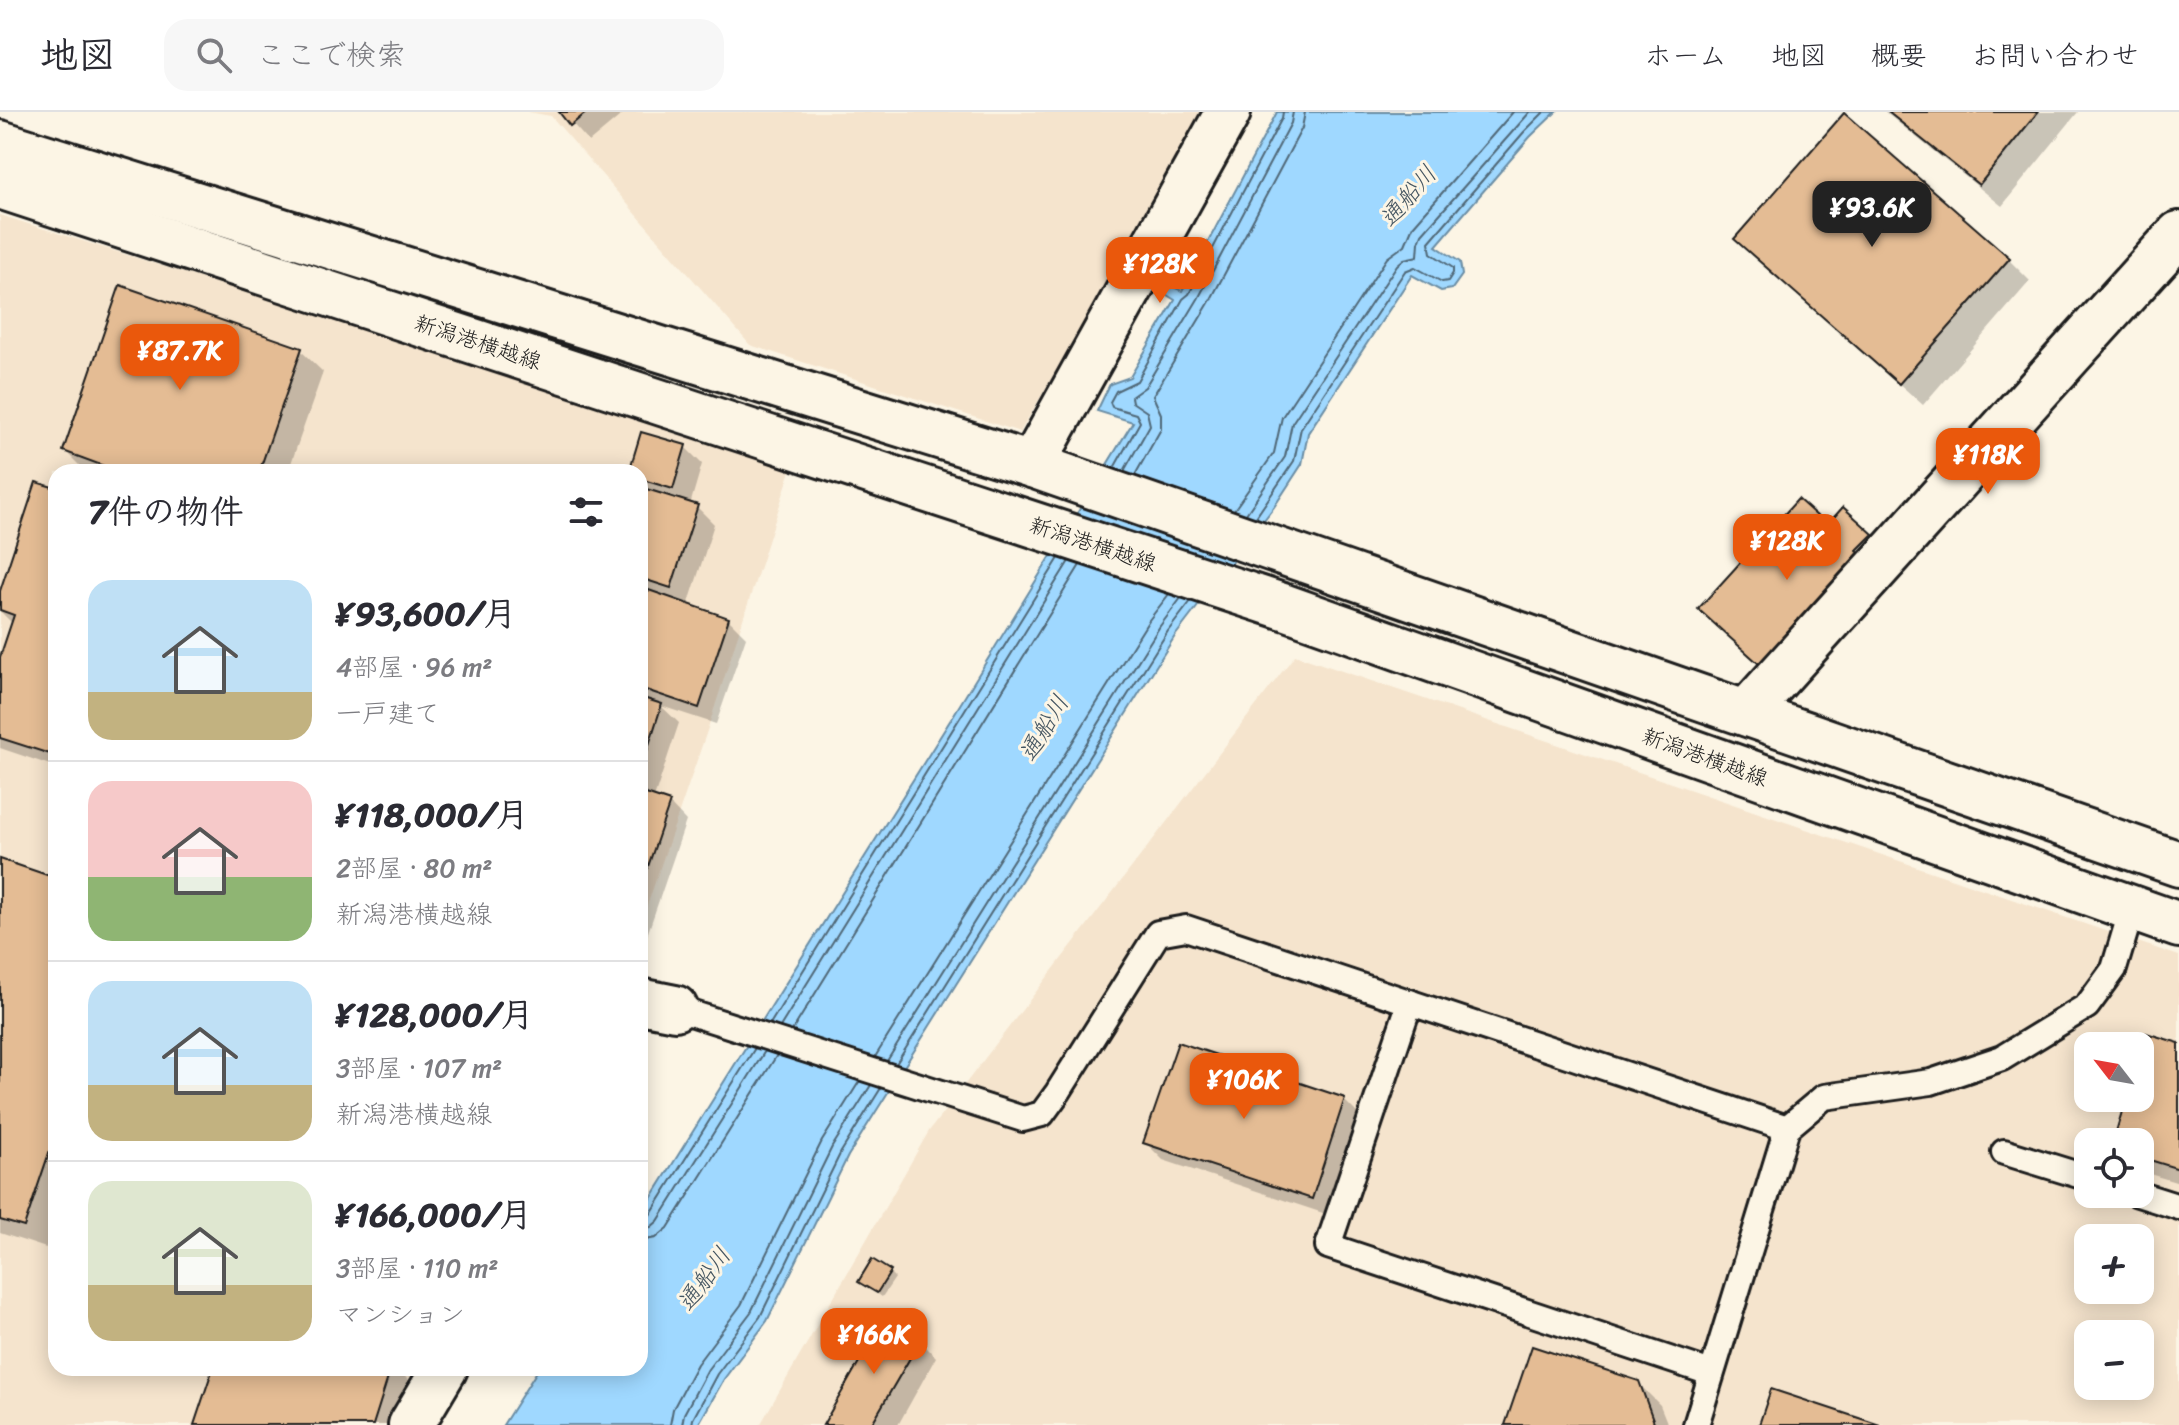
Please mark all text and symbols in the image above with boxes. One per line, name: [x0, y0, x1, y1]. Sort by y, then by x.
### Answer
search box: [164, 19, 724, 91]
text: 地図: [40, 22, 116, 89]
text: ここで検索: [256, 28, 406, 82]
text: ホーム: [1644, 31, 1727, 80]
text: 地図: [1771, 31, 1827, 80]
text: 概要: [1871, 31, 1927, 80]
text: お問い合わせ: [1971, 31, 2139, 80]
icon: search: [192, 33, 236, 77]
water label: 通船川: [1369, 155, 1447, 237]
pin: ¥93.6K: [1807, 181, 1937, 249]
text: ¥93.6K: [1830, 184, 1914, 230]
pin: ¥128K: [1104, 237, 1216, 305]
text: ¥128K: [1124, 240, 1196, 286]
street label: 新潟港横越線: [409, 303, 547, 381]
pin: ¥87.7K: [115, 324, 245, 392]
text: ¥87.7K: [138, 327, 222, 373]
pin: ¥118K: [1932, 428, 2044, 496]
text: ¥118K: [1954, 431, 2022, 477]
text: 7件の物件: [88, 482, 243, 542]
icon: filters: [564, 490, 608, 534]
street label: 新潟港横越線: [1024, 505, 1162, 583]
pin: ¥128K: [1731, 514, 1843, 582]
text: ¥128K: [1751, 517, 1823, 563]
text: ¥93,600/月: [336, 584, 517, 644]
icon: home: [152, 612, 248, 708]
text: 4部屋 · 96 m²: [336, 644, 492, 690]
water label: 通船川: [1007, 686, 1081, 770]
text: 一戸建て: [336, 690, 440, 736]
street label: 新潟港横越線: [1636, 716, 1774, 798]
text: ¥118,000/月: [336, 785, 529, 845]
icon: home: [152, 813, 248, 909]
text: 2部屋 · 80 m²: [336, 845, 493, 891]
text: 新潟港横越線: [336, 891, 492, 937]
text: ¥128,000/月: [336, 985, 534, 1045]
icon: home: [152, 1013, 248, 1109]
north arrow: [2074, 1032, 2154, 1112]
map controls: [2074, 1032, 2154, 1400]
text: 3部屋 · 107 m²: [336, 1045, 502, 1091]
pin: ¥106K: [1188, 1053, 1300, 1121]
text: ¥106K: [1208, 1056, 1280, 1102]
text: 新潟港横越線: [336, 1091, 492, 1137]
button: locate: [2074, 1128, 2154, 1208]
text: ¥166,000/月: [336, 1185, 533, 1245]
icon: home: [152, 1213, 248, 1309]
button: +: [2074, 1224, 2154, 1304]
water label: 通船川: [666, 1238, 742, 1320]
text: 3部屋 · 110 m²: [336, 1245, 498, 1291]
text: マンション: [336, 1291, 465, 1337]
pin: ¥166K: [818, 1308, 930, 1376]
text: ¥166K: [839, 1311, 909, 1357]
button: −: [2074, 1320, 2154, 1400]

